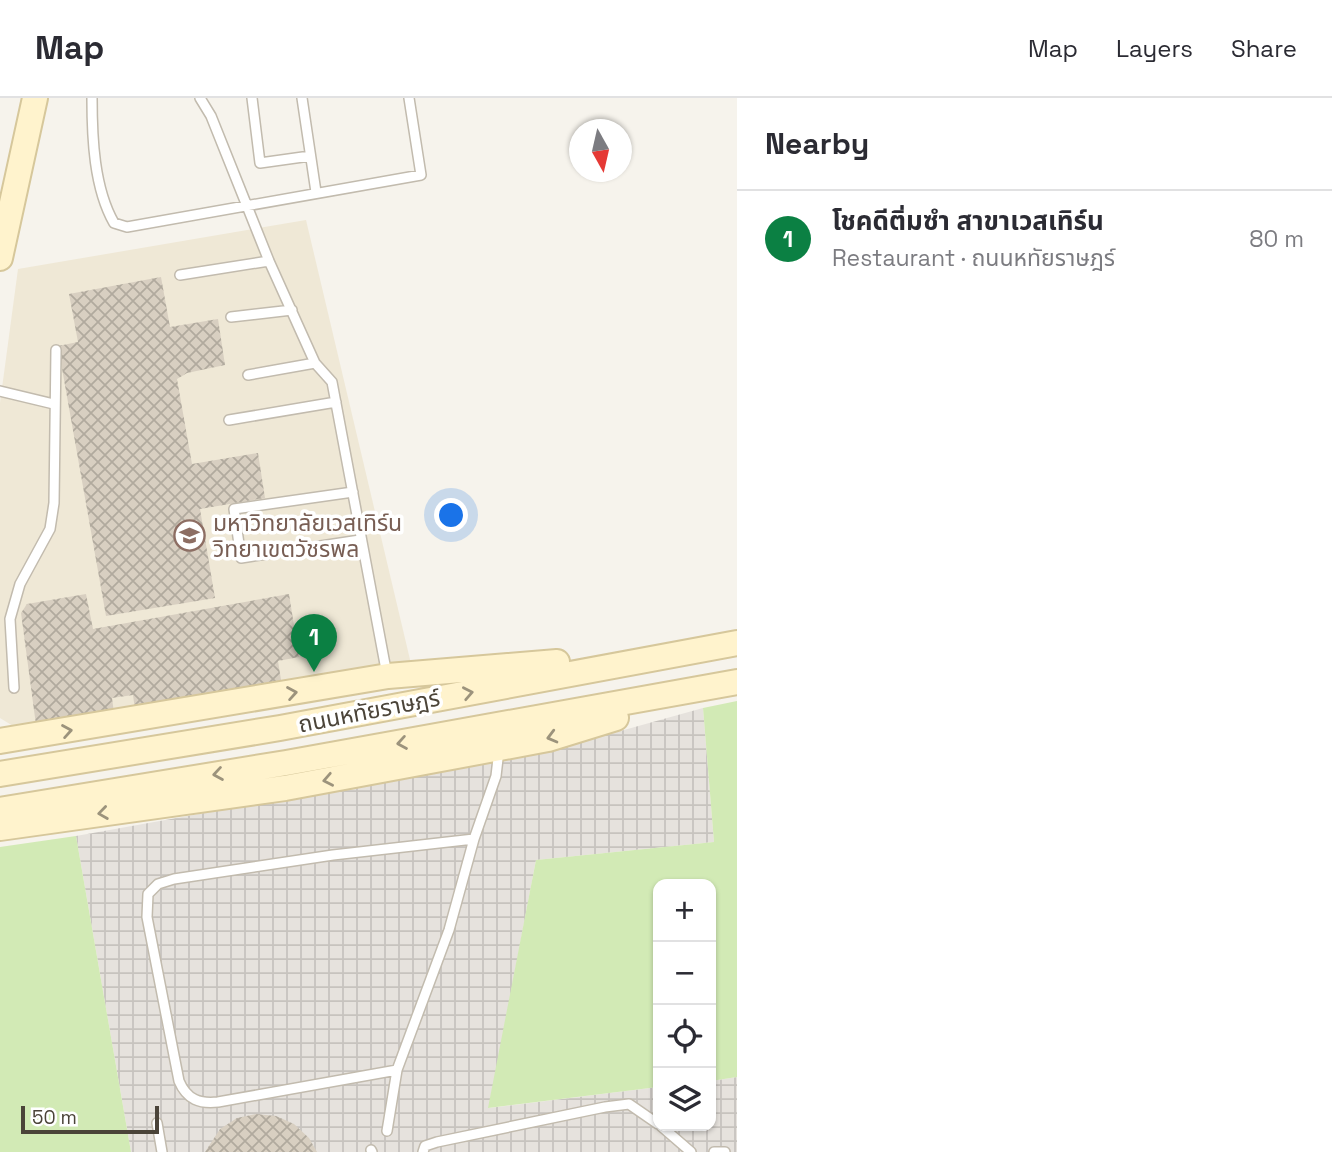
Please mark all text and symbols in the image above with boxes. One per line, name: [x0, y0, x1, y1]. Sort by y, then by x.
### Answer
text: Map: [35, 27, 104, 69]
text: Map: [1028, 33, 1078, 64]
text: Layers: [1116, 33, 1193, 64]
text: Share: [1231, 33, 1297, 64]
north arrow: [569, 119, 632, 182]
text: Nearby: [765, 124, 869, 163]
text: โชคดีติ่มซำ สาขาเวสเทิร์น: [832, 204, 1104, 238]
text: 1: [783, 224, 793, 254]
text: 80 m: [1249, 224, 1304, 254]
text: Restaurant · ถนนหทัยราษฎร์: [832, 243, 1115, 273]
your location: [434, 498, 468, 532]
place label: มหาวิทยาลัยเวสเทิร์น วิทยาเขตวัชรพล: [213, 508, 402, 564]
school or university icon: มหาวิทยาลัยเวสเทิร์น วิทยาเขตวัชรพล: [173, 519, 207, 553]
pin: 1: [291, 614, 337, 672]
street label: ถนนหทัยราษฎร์: [296, 682, 443, 739]
one-way arrow: [286, 686, 298, 701]
one-way arrow: [462, 686, 474, 701]
one-way arrow: [61, 724, 73, 739]
one-way arrow: [546, 729, 558, 744]
one-way arrow: [396, 734, 408, 749]
one-way arrow: [213, 766, 224, 781]
one-way arrow: [322, 771, 334, 786]
one-way arrow: [97, 806, 109, 821]
map controls: [653, 879, 716, 1131]
button: +: [653, 879, 716, 942]
button: −: [653, 942, 716, 1005]
button: locate: [653, 1005, 716, 1068]
button: layers: [653, 1068, 716, 1131]
scale bar: [21, 1103, 159, 1135]
text: 50 m: [32, 1105, 77, 1130]

